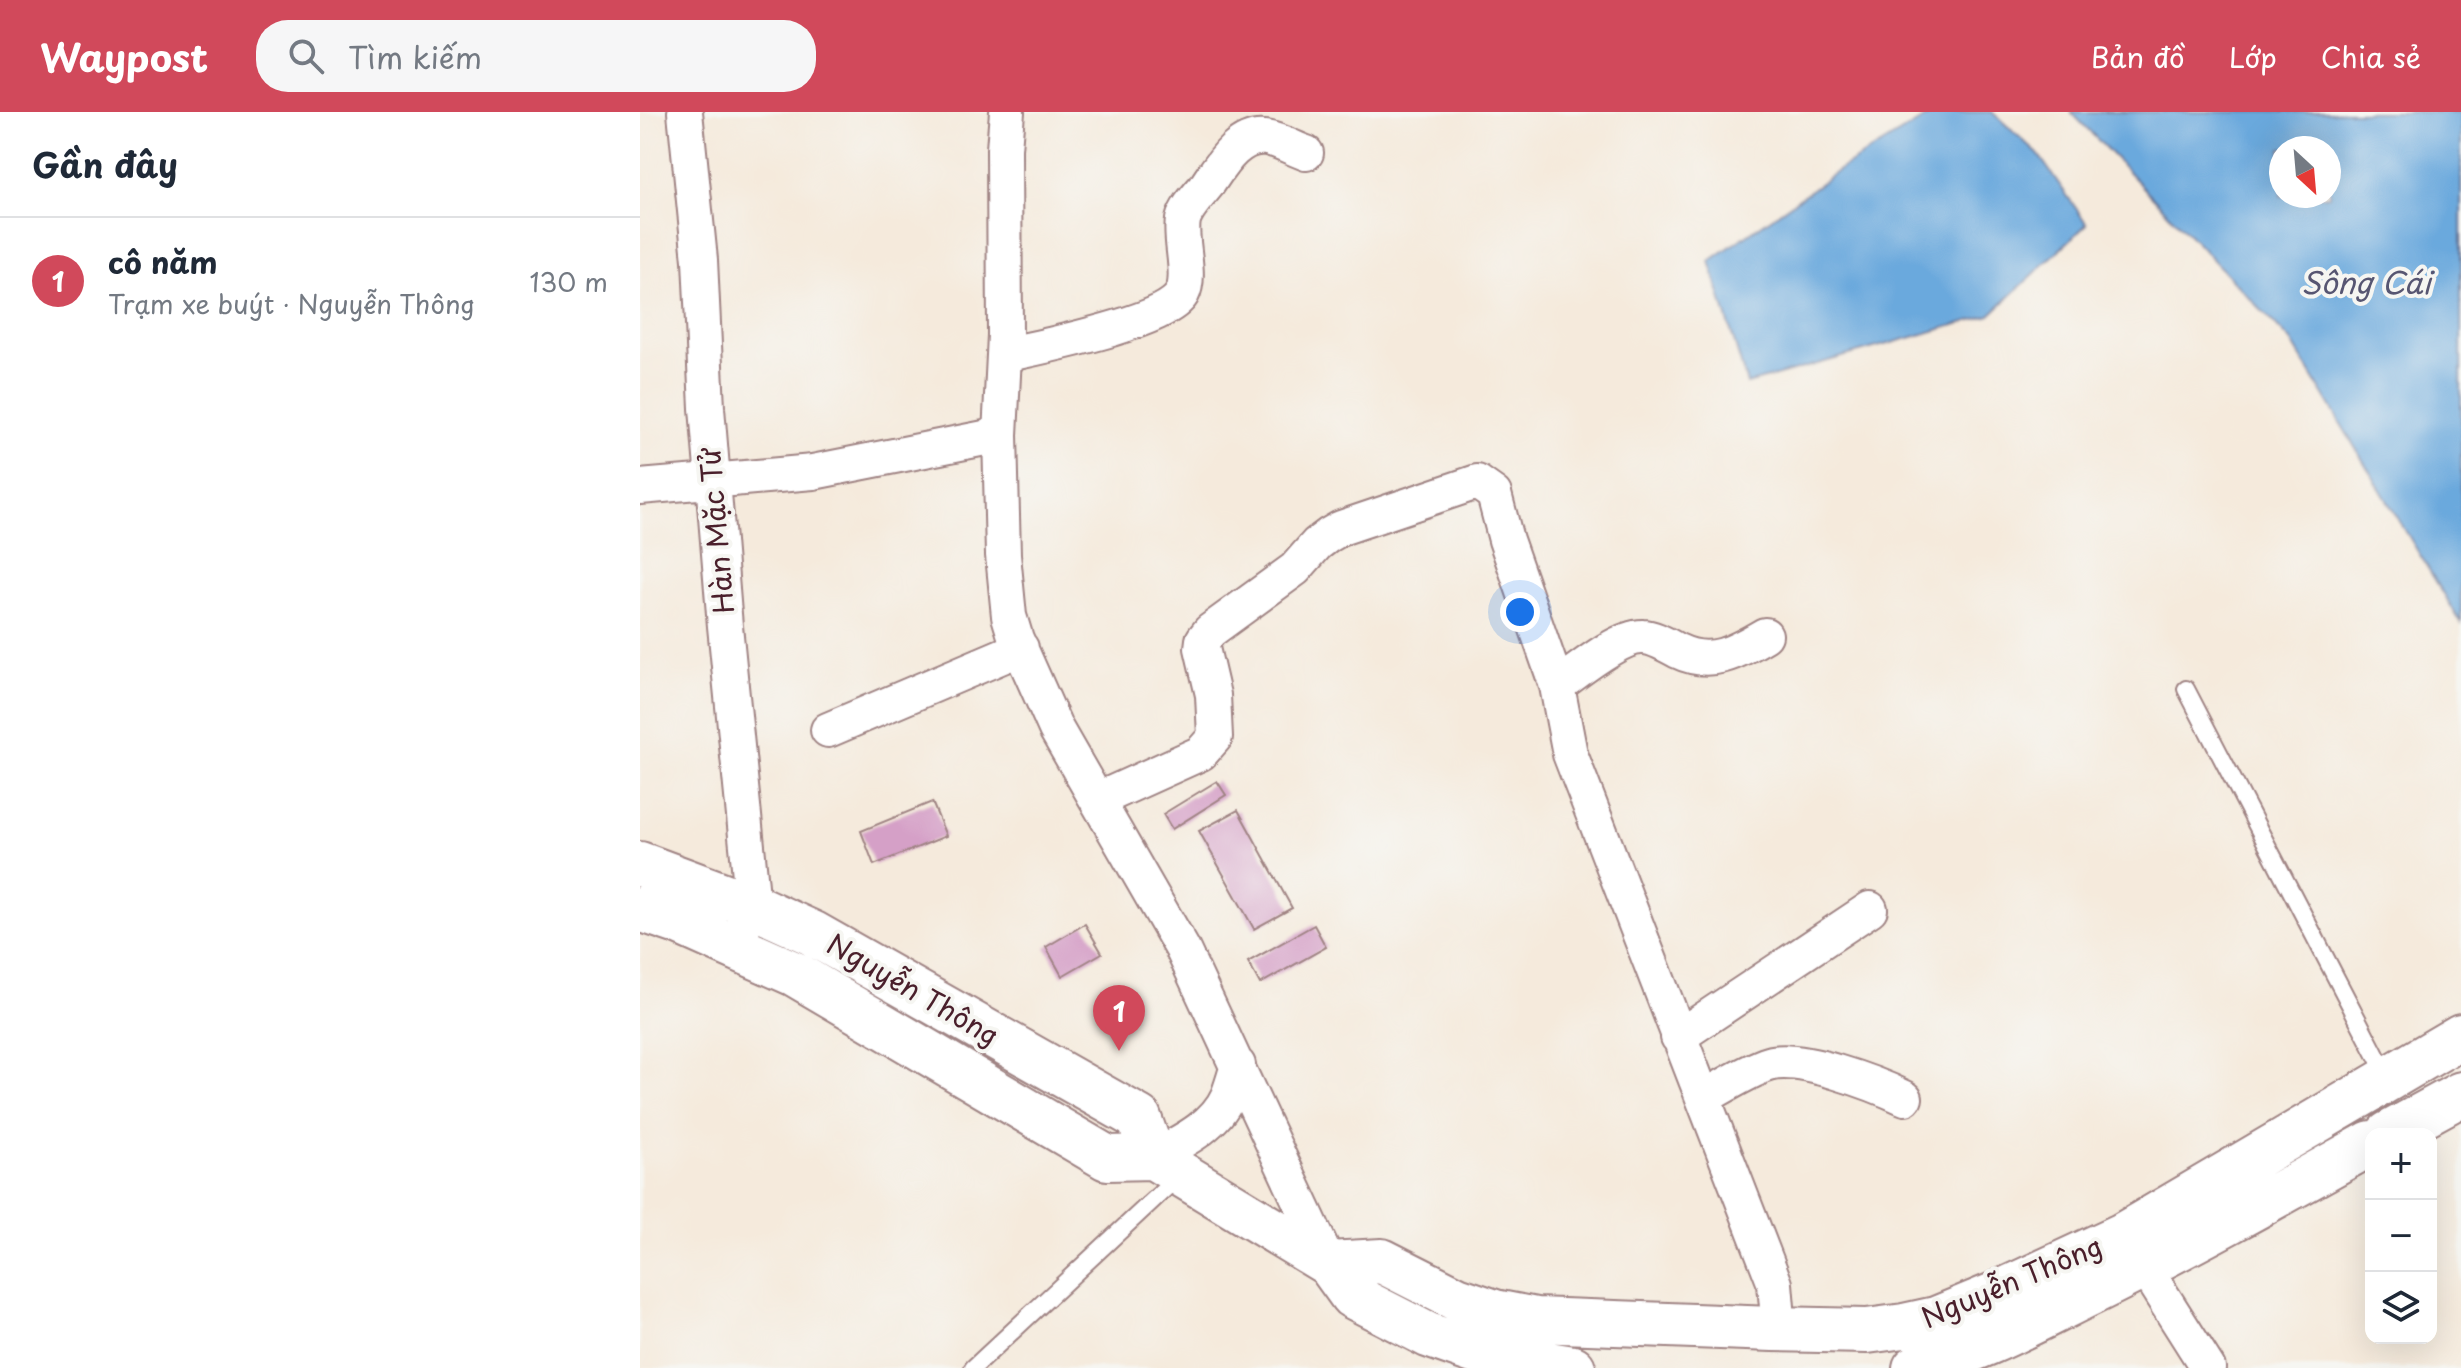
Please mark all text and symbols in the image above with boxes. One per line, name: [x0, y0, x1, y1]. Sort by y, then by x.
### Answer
search box: [256, 20, 816, 92]
text: Waypost: [40, 28, 208, 85]
icon: search: [284, 34, 328, 78]
text: Tìm kiếm: [348, 34, 482, 79]
text: Bản đồ: [2091, 35, 2185, 78]
text: Lớp: [2229, 35, 2277, 78]
text: Chia sẻ: [2321, 35, 2421, 78]
north arrow: [2269, 136, 2341, 208]
text: Gần đây: [32, 138, 178, 190]
text: cô năm: [108, 239, 218, 284]
water label: Sông Cái: [2301, 259, 2436, 304]
text: 1: [52, 262, 64, 301]
text: 130 m: [529, 262, 608, 301]
text: Trạm xe buýt · Nguyễn Thông: [108, 284, 475, 323]
street label: Hàn Mặc Tử: [687, 445, 744, 616]
your location: [1500, 592, 1540, 632]
street label: Nguyễn Thông: [820, 922, 1008, 1056]
pin: 1: [1093, 985, 1145, 1051]
map controls: [2365, 1128, 2437, 1344]
button: +: [2365, 1128, 2437, 1200]
button: −: [2365, 1200, 2437, 1272]
street label: Nguyễn Thông: [1914, 1223, 2109, 1338]
button: layers: [2365, 1272, 2437, 1344]

